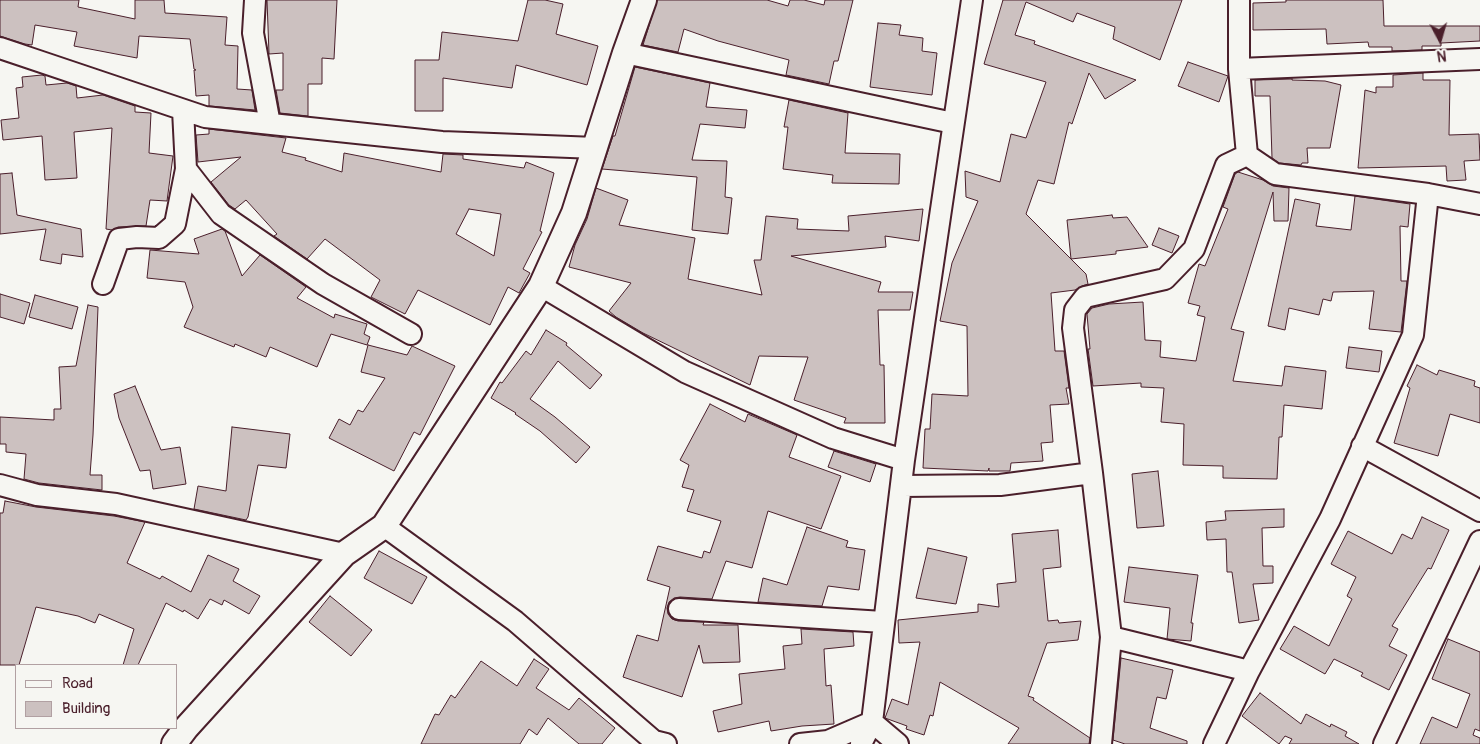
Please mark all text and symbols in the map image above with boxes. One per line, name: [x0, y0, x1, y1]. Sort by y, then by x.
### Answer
north arrow: [1415, 15, 1465, 65]
text: N: [1436, 46, 1447, 64]
legend: [15, 664, 178, 729]
text: Road: [62, 674, 93, 693]
text: Building: [62, 699, 110, 718]

